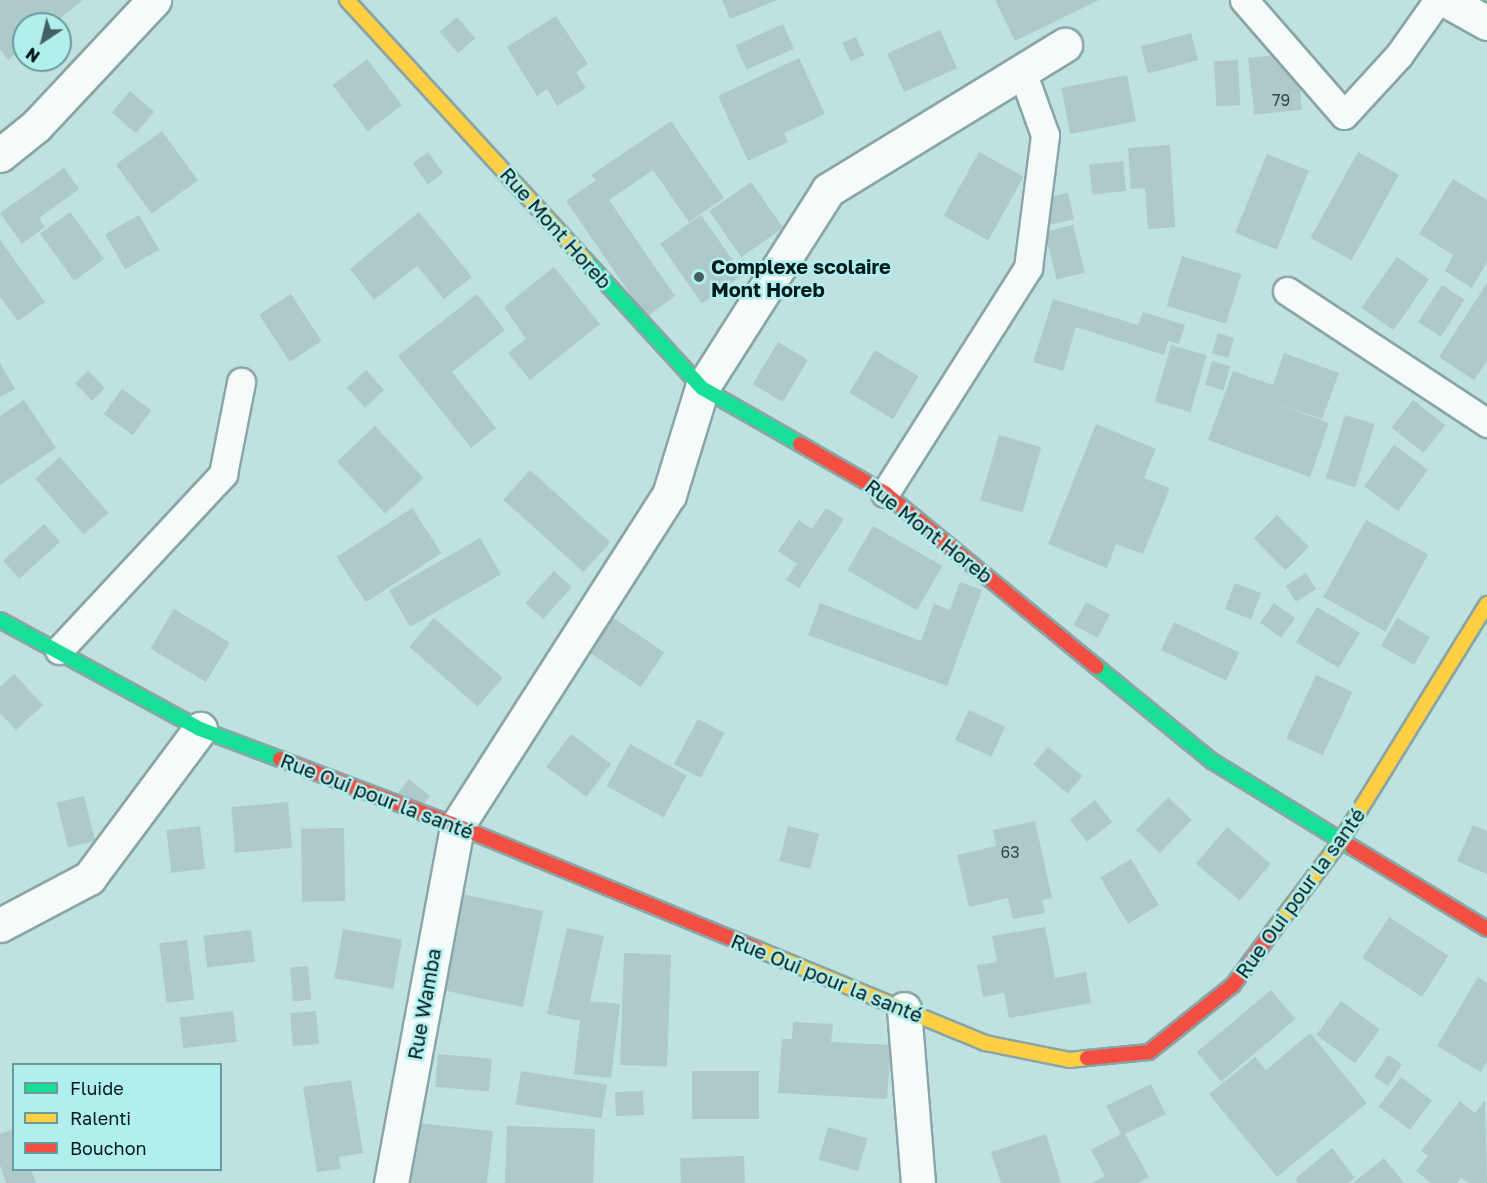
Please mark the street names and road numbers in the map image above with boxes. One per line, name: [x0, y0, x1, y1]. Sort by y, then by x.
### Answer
street label: Rue Mont Horeb: [495, 162, 617, 294]
street label: Rue Mont Horeb: [861, 474, 997, 588]
street label: Rue Oui pour la santé: [277, 748, 477, 844]
street label: Rue Oui pour la santé: [1230, 803, 1370, 983]
street label: Rue Oui pour la santé: [728, 929, 926, 1027]
street label: Rue Wamba: [402, 946, 446, 1062]

